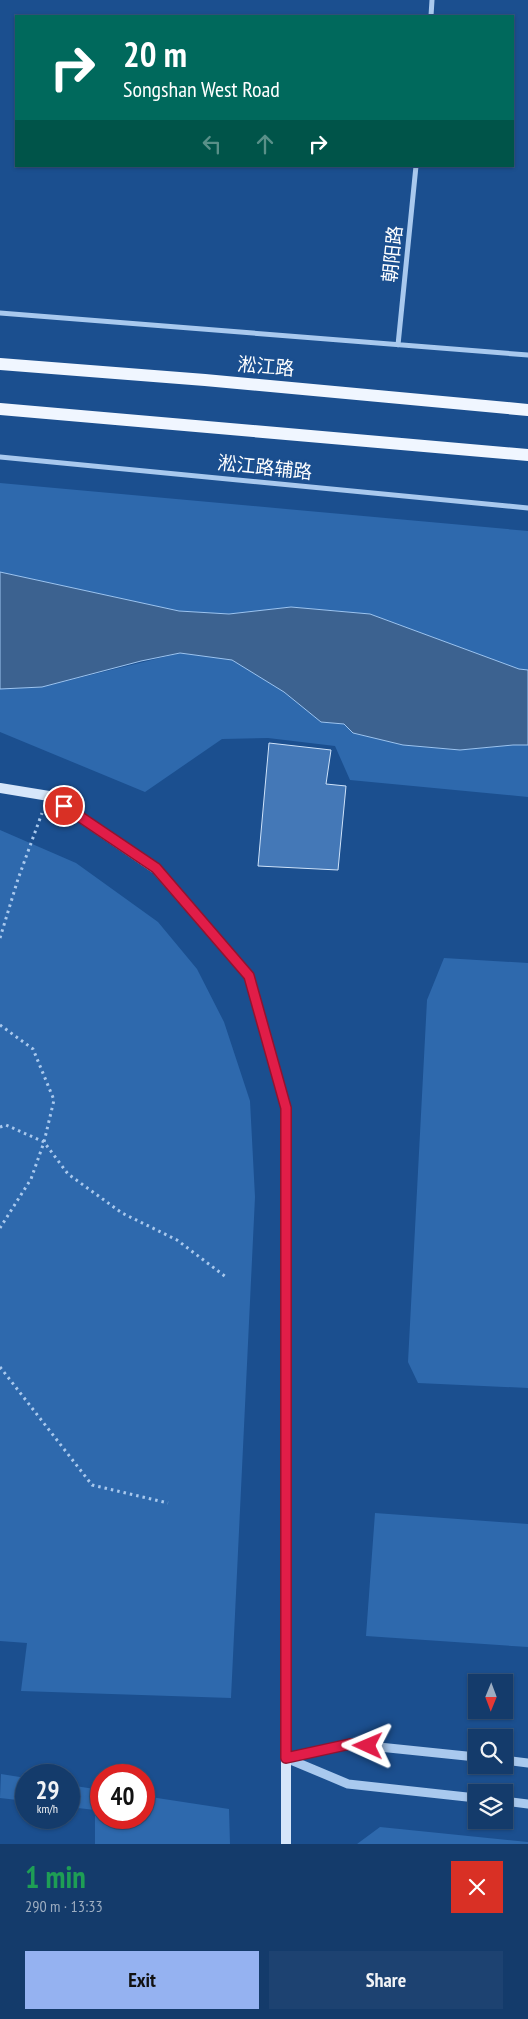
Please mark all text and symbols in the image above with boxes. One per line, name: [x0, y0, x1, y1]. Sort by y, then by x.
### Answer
text: 20 m: [123, 31, 187, 77]
icon: right: [40, 35, 105, 100]
text: Songshan West Road: [123, 75, 280, 103]
icon: left: [198, 130, 226, 158]
icon: ahead: [251, 130, 279, 158]
icon: right: [304, 130, 332, 158]
street label: 朝阳路: [377, 224, 407, 284]
street label: 淞江路: [237, 352, 295, 380]
street label: 淞江路辅路: [216, 450, 314, 484]
pin: [43, 785, 85, 827]
icon: arrive: [50, 792, 78, 820]
north arrow: [468, 1674, 512, 1719]
map controls: [468, 1674, 513, 1829]
position arrow: [341, 1719, 393, 1771]
button: search: [468, 1729, 513, 1774]
speed limit sign: 40: [90, 1764, 155, 1829]
text: 29: [36, 1774, 59, 1806]
button: layers: [468, 1784, 513, 1829]
text: km/h: [37, 1801, 58, 1816]
text: 1 min: [25, 1857, 86, 1896]
button: close: [451, 1861, 503, 1913]
text: 290 m · 13:33: [25, 1896, 103, 1916]
button: Exit: [25, 1951, 259, 2009]
button: Share: [269, 1951, 503, 2009]

